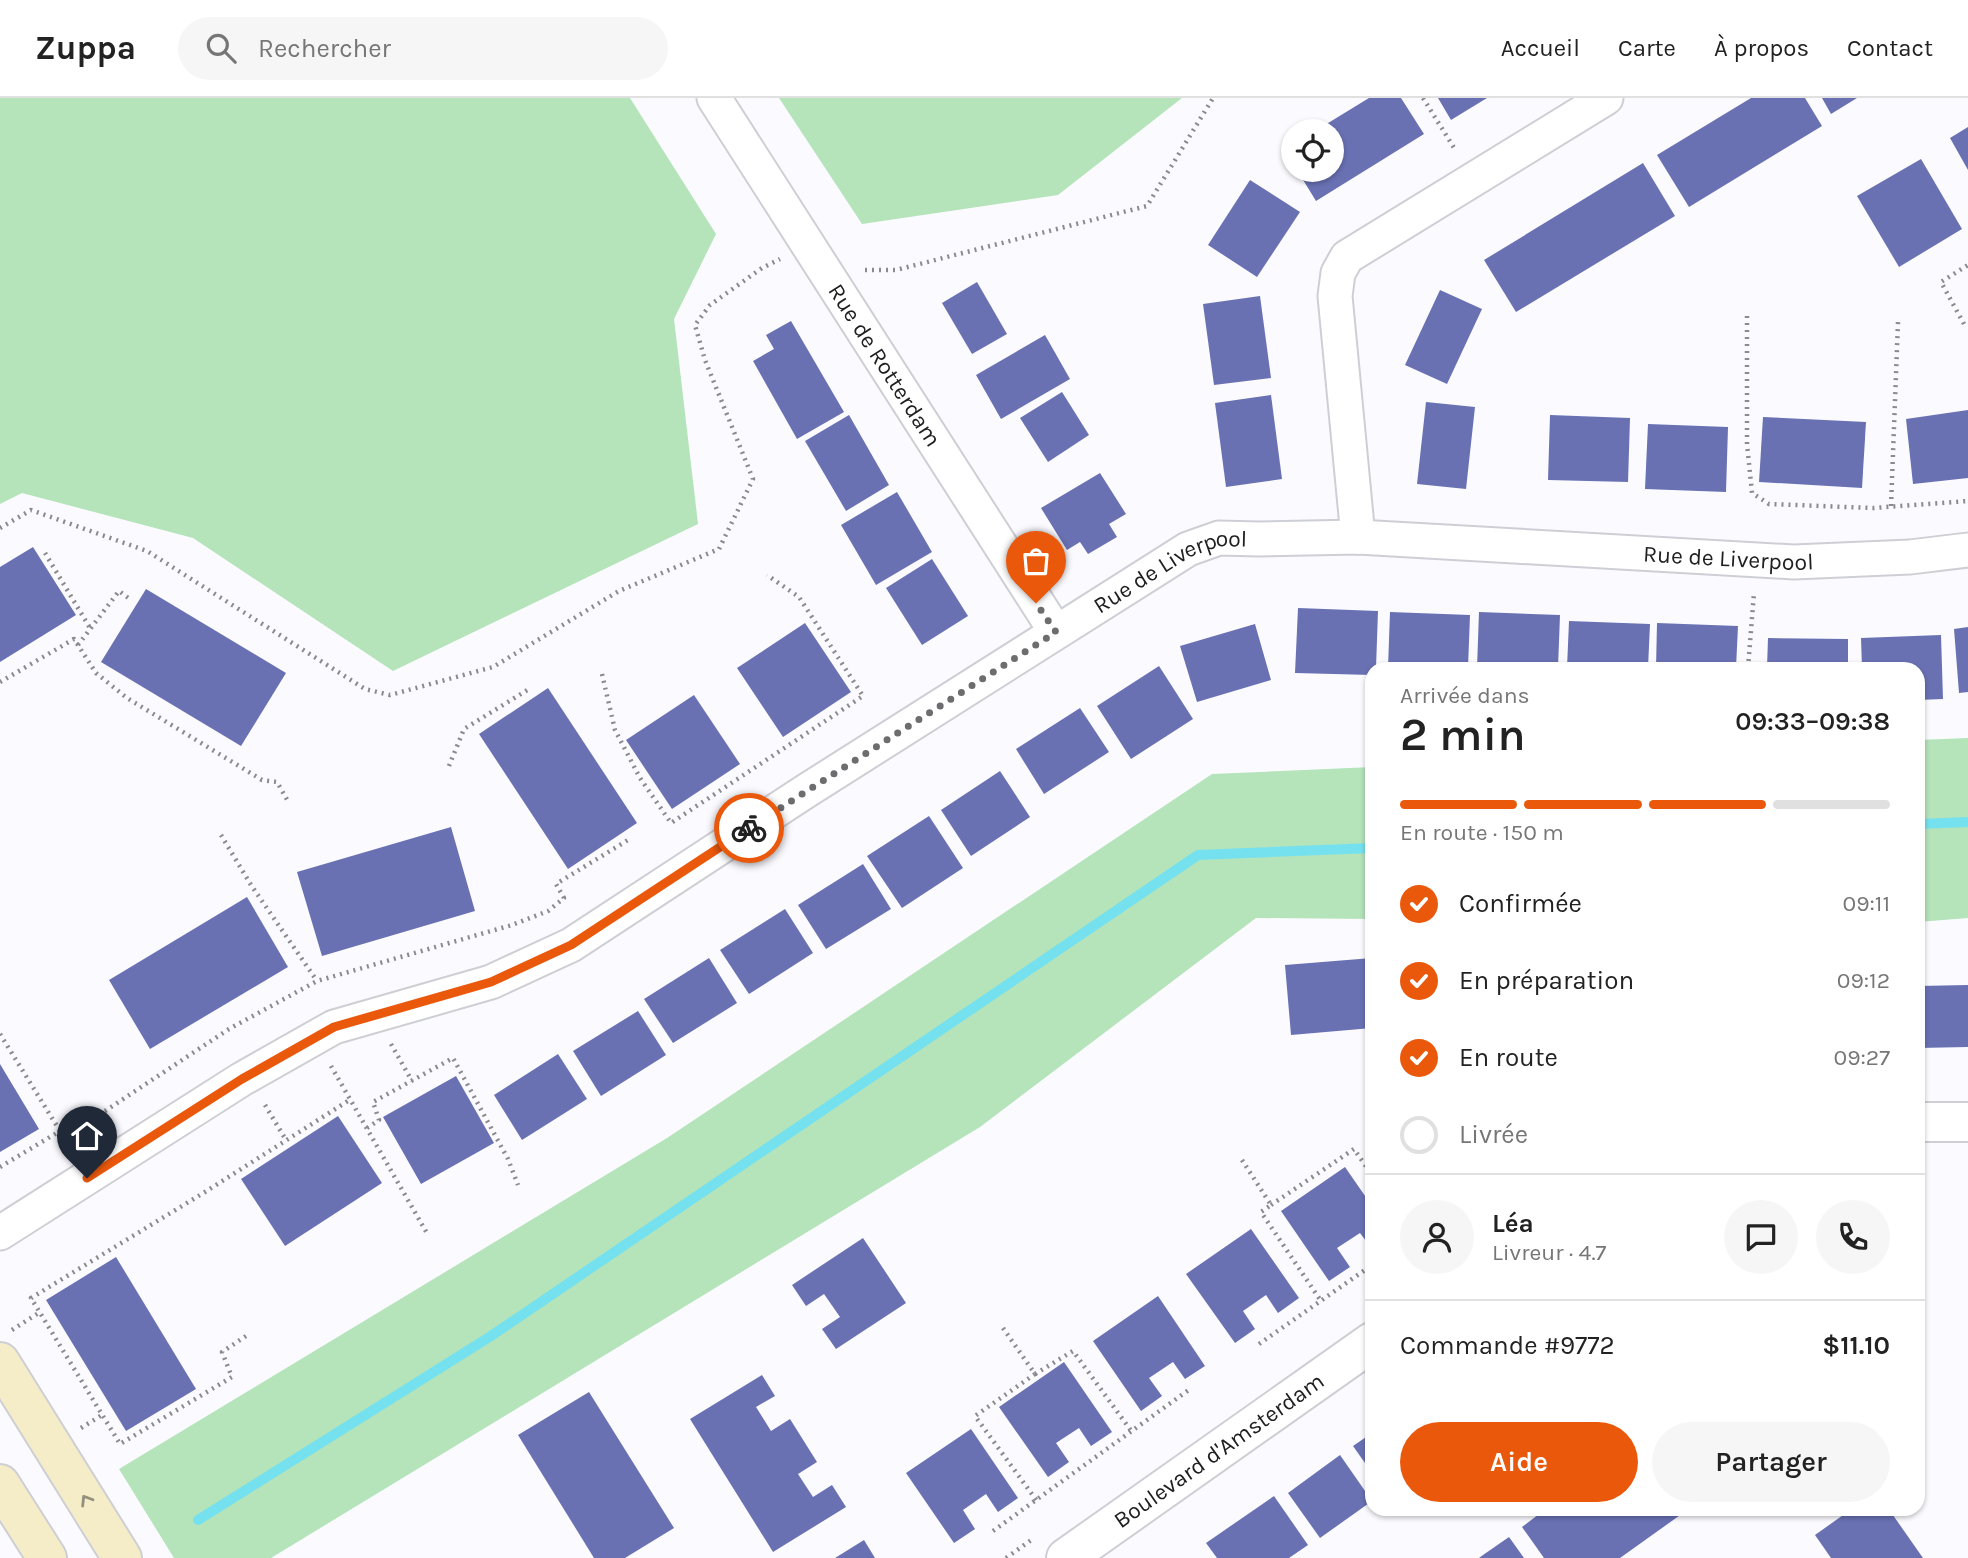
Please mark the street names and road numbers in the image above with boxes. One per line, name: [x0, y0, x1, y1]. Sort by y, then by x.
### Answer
street label: Rue de Rotterdam: [823, 278, 947, 451]
street label: Rue de Liverpool: [1088, 524, 1248, 619]
street label: Rue de Liverpool: [1642, 540, 1814, 576]
street label: Boulevard d'Amsterdam: [1108, 1367, 1329, 1534]

